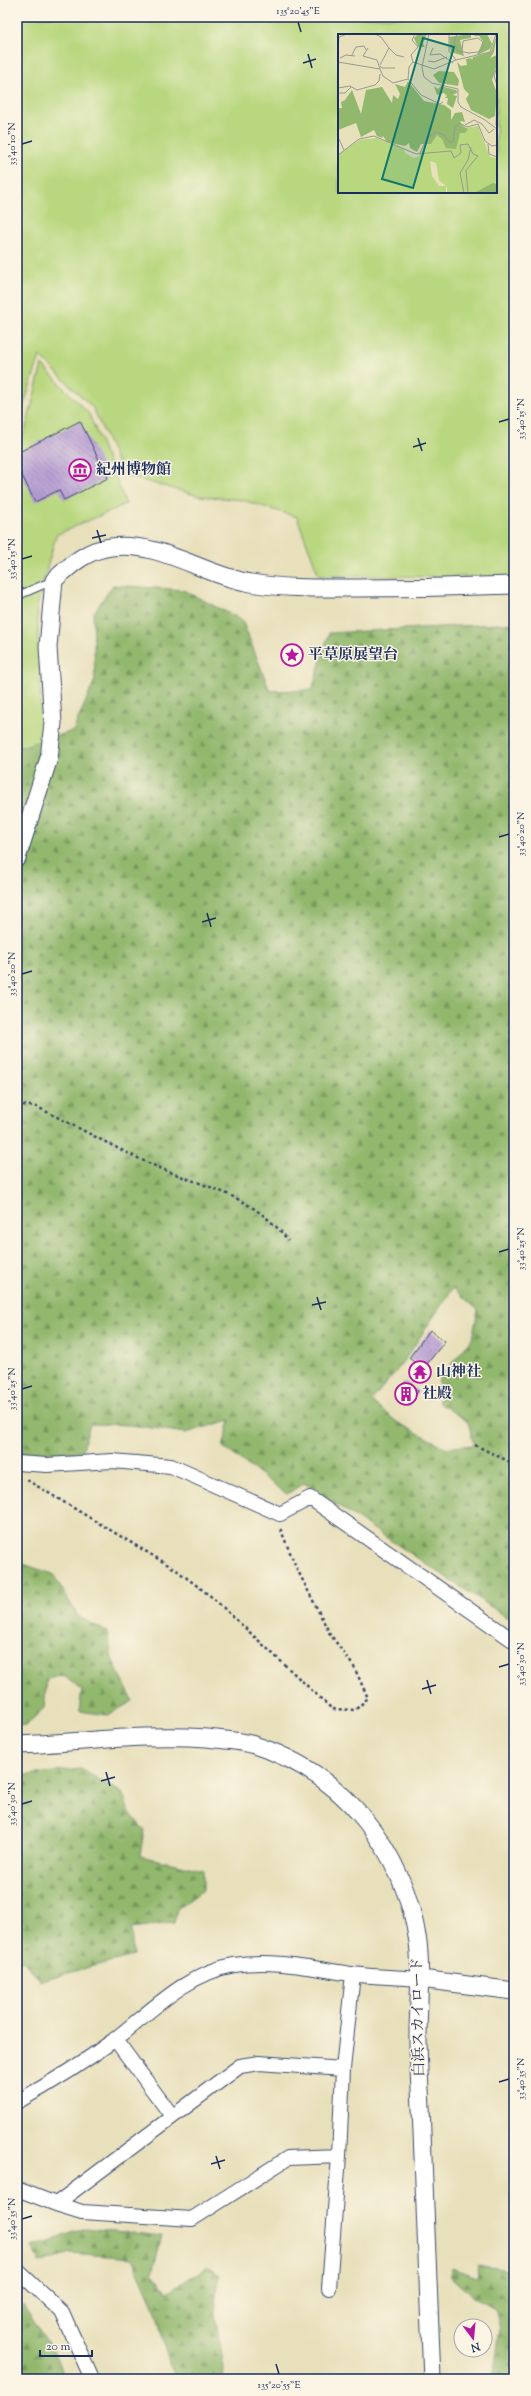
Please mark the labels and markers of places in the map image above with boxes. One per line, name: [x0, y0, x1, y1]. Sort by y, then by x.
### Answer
museum icon: 紀州博物館: [67, 457, 93, 483]
place label: 紀州博物館: [96, 460, 171, 481]
place icon: 平草原展望台: [279, 642, 305, 668]
place label: 平草原展望台: [308, 645, 398, 666]
temple icon: 山神社: [407, 1359, 433, 1385]
place label: 山神社: [436, 1362, 481, 1383]
building icon: 社殿: [393, 1381, 419, 1407]
place label: 社殿: [422, 1384, 452, 1405]

